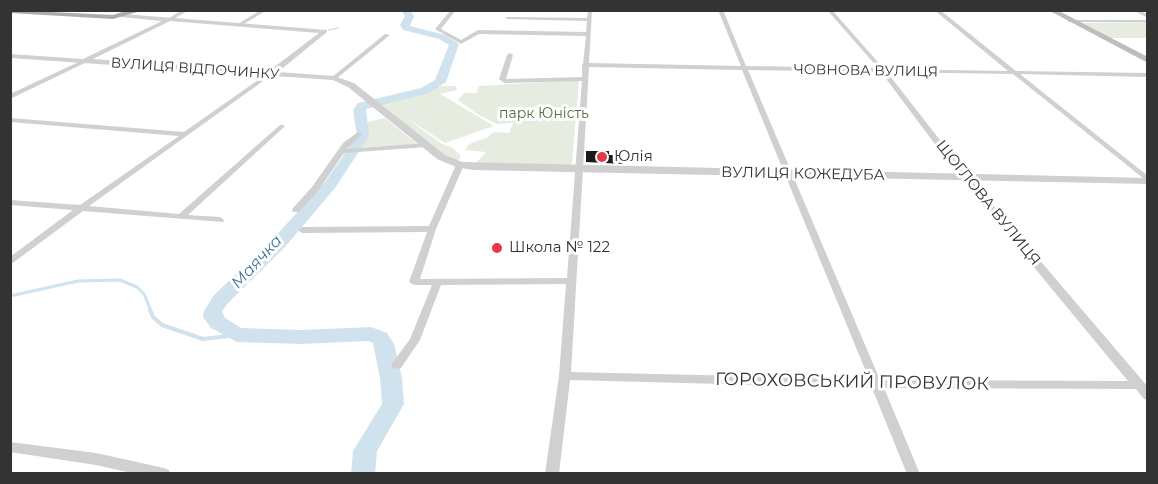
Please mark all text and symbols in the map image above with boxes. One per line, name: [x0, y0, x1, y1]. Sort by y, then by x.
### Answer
street label: ВУЛИЦЯ ВІДПОЧИНКУ: [110, 55, 280, 83]
street label: ЧОВНОВА ВУЛИЦЯ: [794, 61, 938, 81]
park label: парк Юність: [499, 106, 589, 122]
street label: ЩОГЛОВА ВУЛИЦЯ: [932, 137, 1044, 269]
place label: Юлія: [614, 148, 653, 166]
marker: Юлія: [595, 150, 609, 164]
street label: ВУЛИЦЯ КОЖЕДУБА: [721, 164, 885, 184]
water label: Маячка: [228, 231, 286, 293]
place label: Школа № 122: [509, 239, 610, 257]
marker: Школа № 122: [490, 241, 504, 255]
street label: ГОРОХОВСЬКИЙ ПРОВУЛОК: [715, 369, 989, 395]

